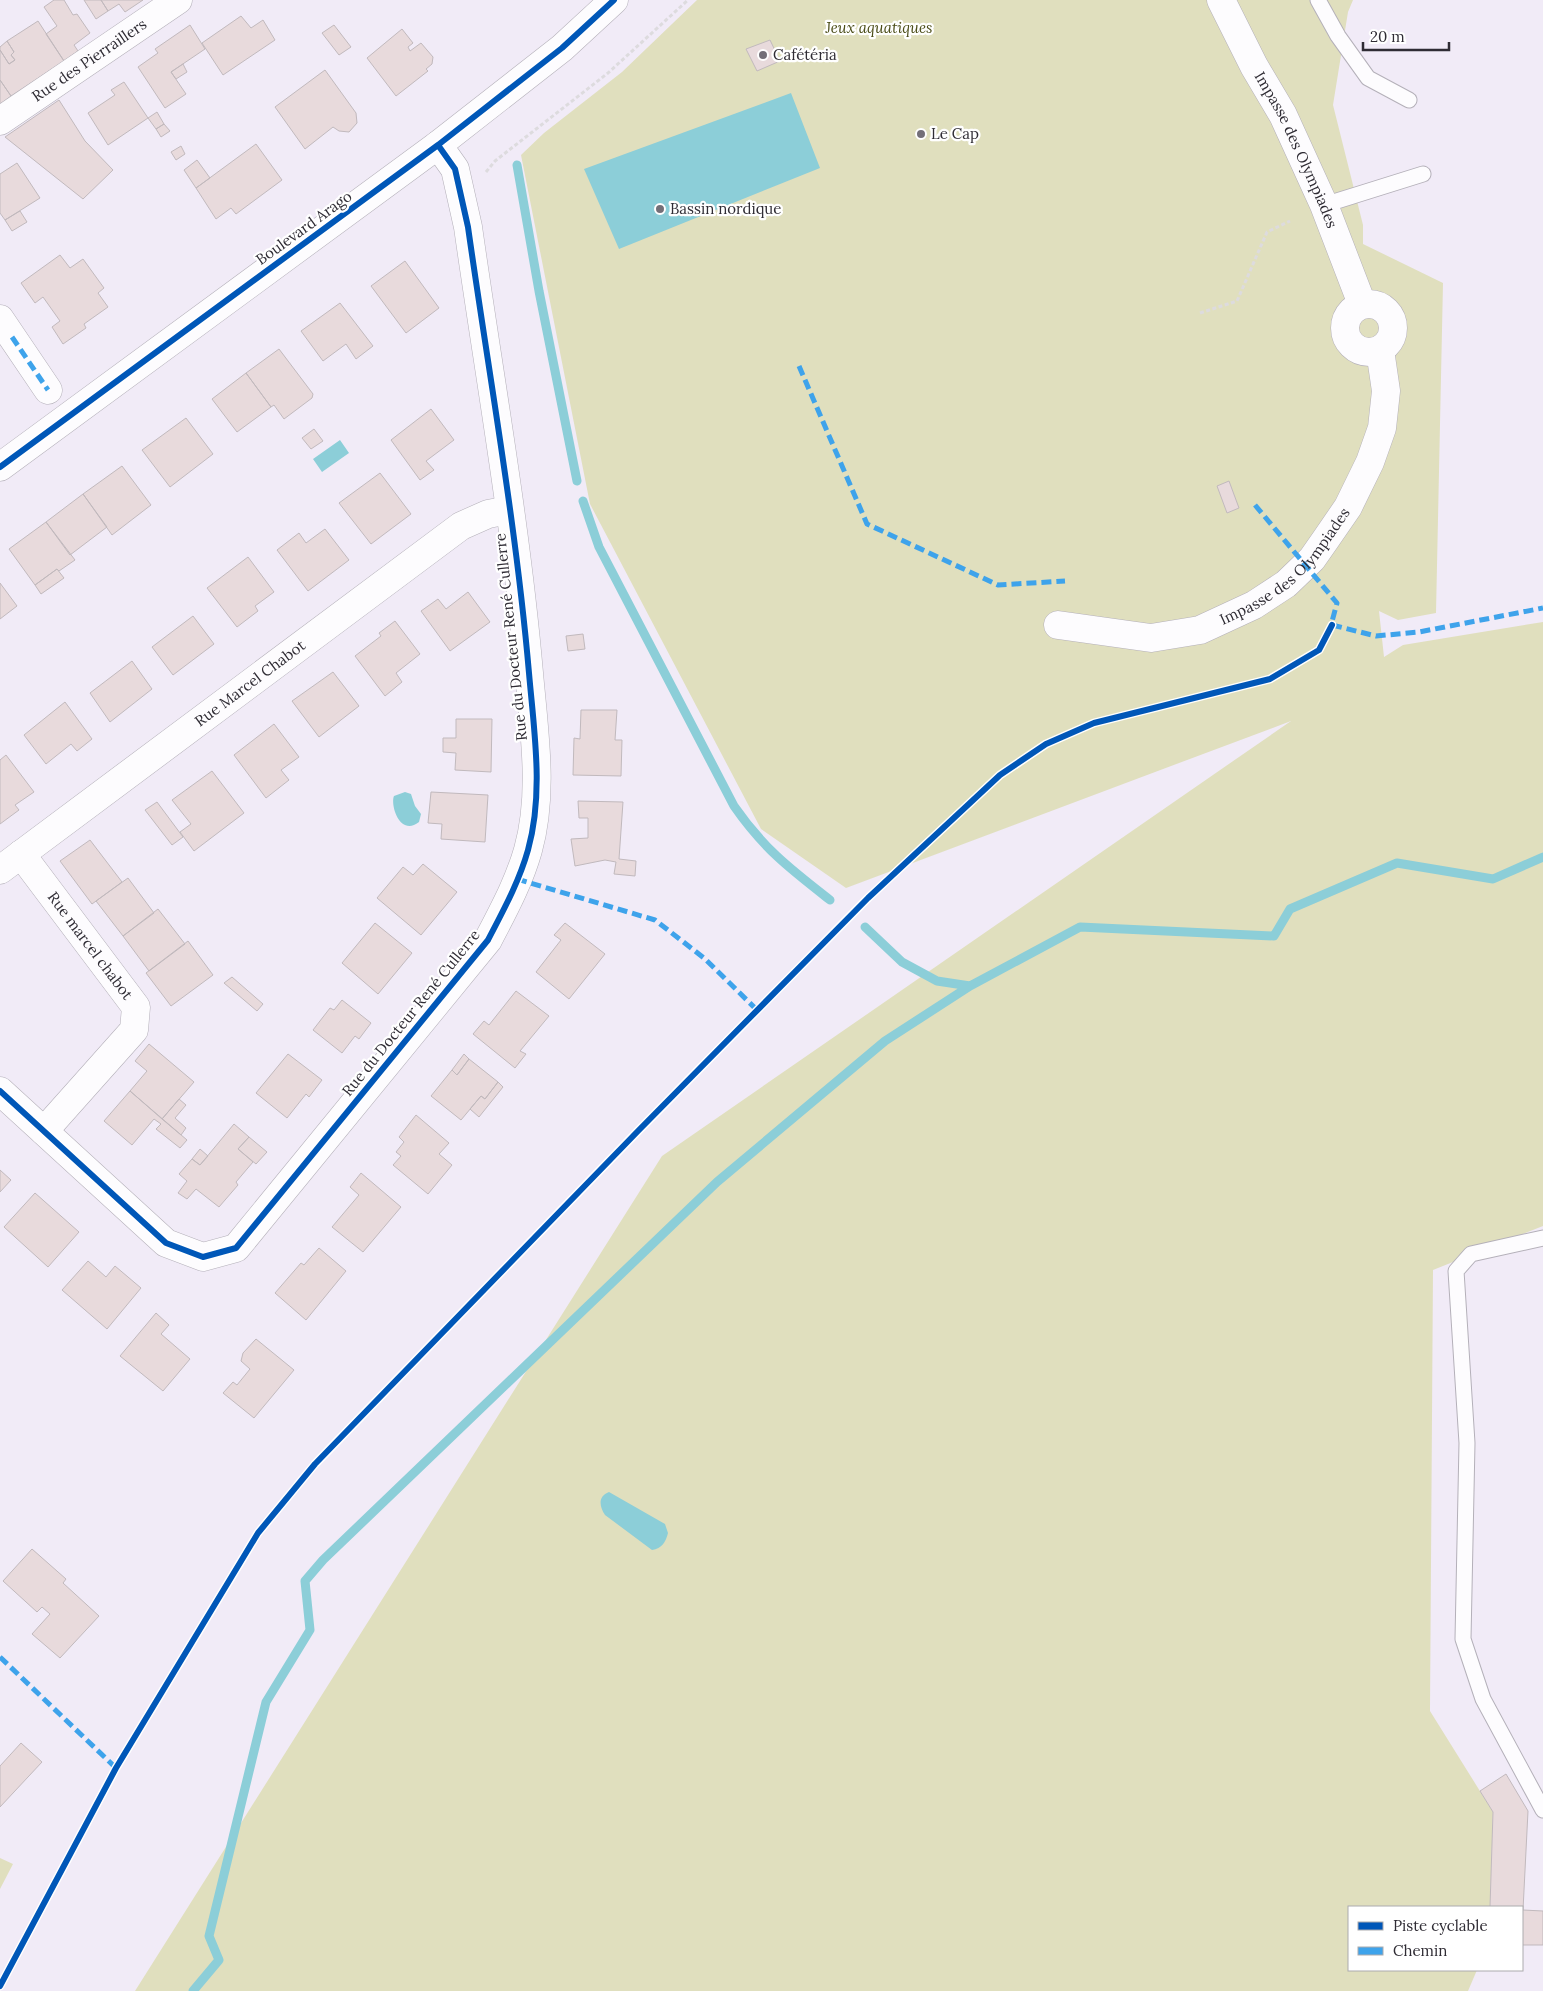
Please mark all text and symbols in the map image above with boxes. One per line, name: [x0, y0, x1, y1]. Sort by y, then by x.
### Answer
street label: Rue des Pierraillers: [28, 14, 150, 106]
park label: Jeux aquatiques: [824, 18, 933, 37]
scale bar: [1363, 20, 1449, 52]
text: 20 m: [1370, 27, 1405, 46]
place label: Cafétéria: [773, 45, 837, 64]
marker: Cafétéria: [757, 49, 769, 61]
street label: Impasse des Olympiades: [1251, 68, 1342, 231]
place label: Le Cap: [931, 124, 979, 143]
marker: Le Cap: [915, 128, 927, 140]
street label: Boulevard Arago: [252, 186, 356, 269]
place label: Bassin nordique: [670, 199, 781, 218]
marker: Bassin nordique: [654, 203, 666, 215]
street label: Impasse des Olympiades: [1216, 504, 1354, 629]
street label: Rue du Docteur René Cullerre: [490, 532, 531, 742]
street label: Rue Marcel Chabot: [191, 635, 309, 730]
street label: Rue marcel chabot: [44, 888, 137, 1004]
street label: Rue du Docteur René Cullerre: [337, 926, 484, 1100]
legend: [1348, 1906, 1523, 1971]
text: Piste cyclable: [1393, 1916, 1488, 1935]
text: Chemin: [1393, 1941, 1447, 1960]

